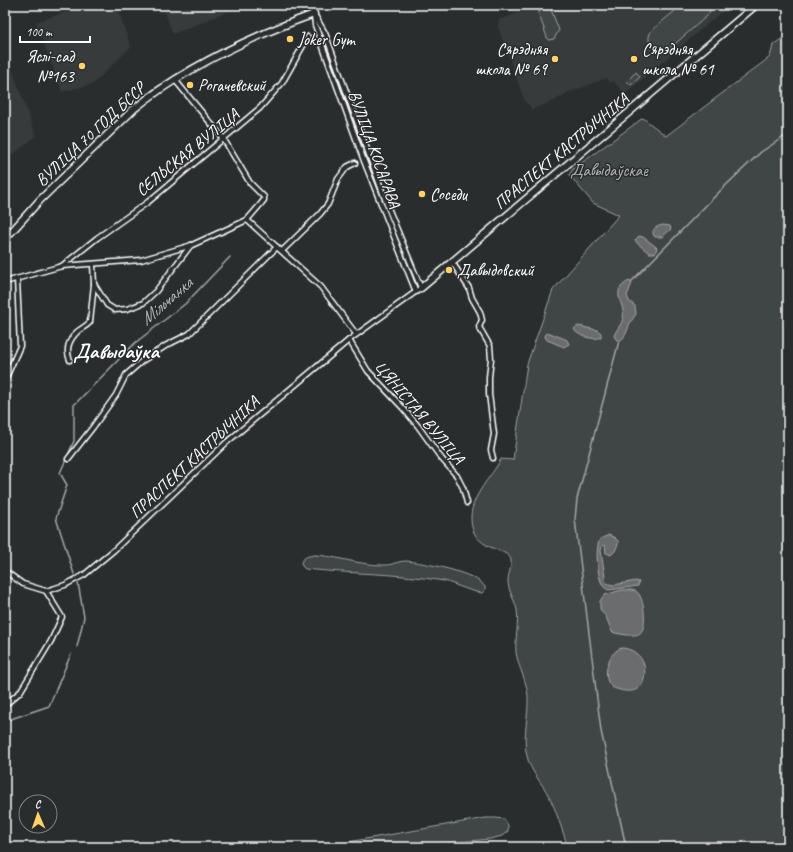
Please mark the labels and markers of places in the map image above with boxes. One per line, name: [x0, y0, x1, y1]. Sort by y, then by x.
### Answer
place label: Joker Gym: [297, 29, 356, 50]
marker: Joker Gym: [285, 34, 295, 44]
place label: Сярэдняя школа № 69: [475, 39, 549, 80]
place label: Сярэдняя школа № 61: [642, 39, 715, 80]
place label: Яслі-сад №163: [26, 46, 76, 87]
marker: Сярэдняя школа № 69: [550, 54, 560, 64]
marker: Сярэдняя школа № 61: [629, 54, 639, 64]
marker: Яслі-сад №163: [77, 61, 87, 71]
place label: Рогачевский: [198, 75, 267, 96]
marker: Рогачевский: [185, 80, 195, 90]
place label: Соседи: [430, 184, 469, 205]
marker: Соседи: [417, 189, 427, 199]
place label: Давыдовский: [457, 260, 535, 281]
marker: Давыдовский: [444, 265, 454, 275]

